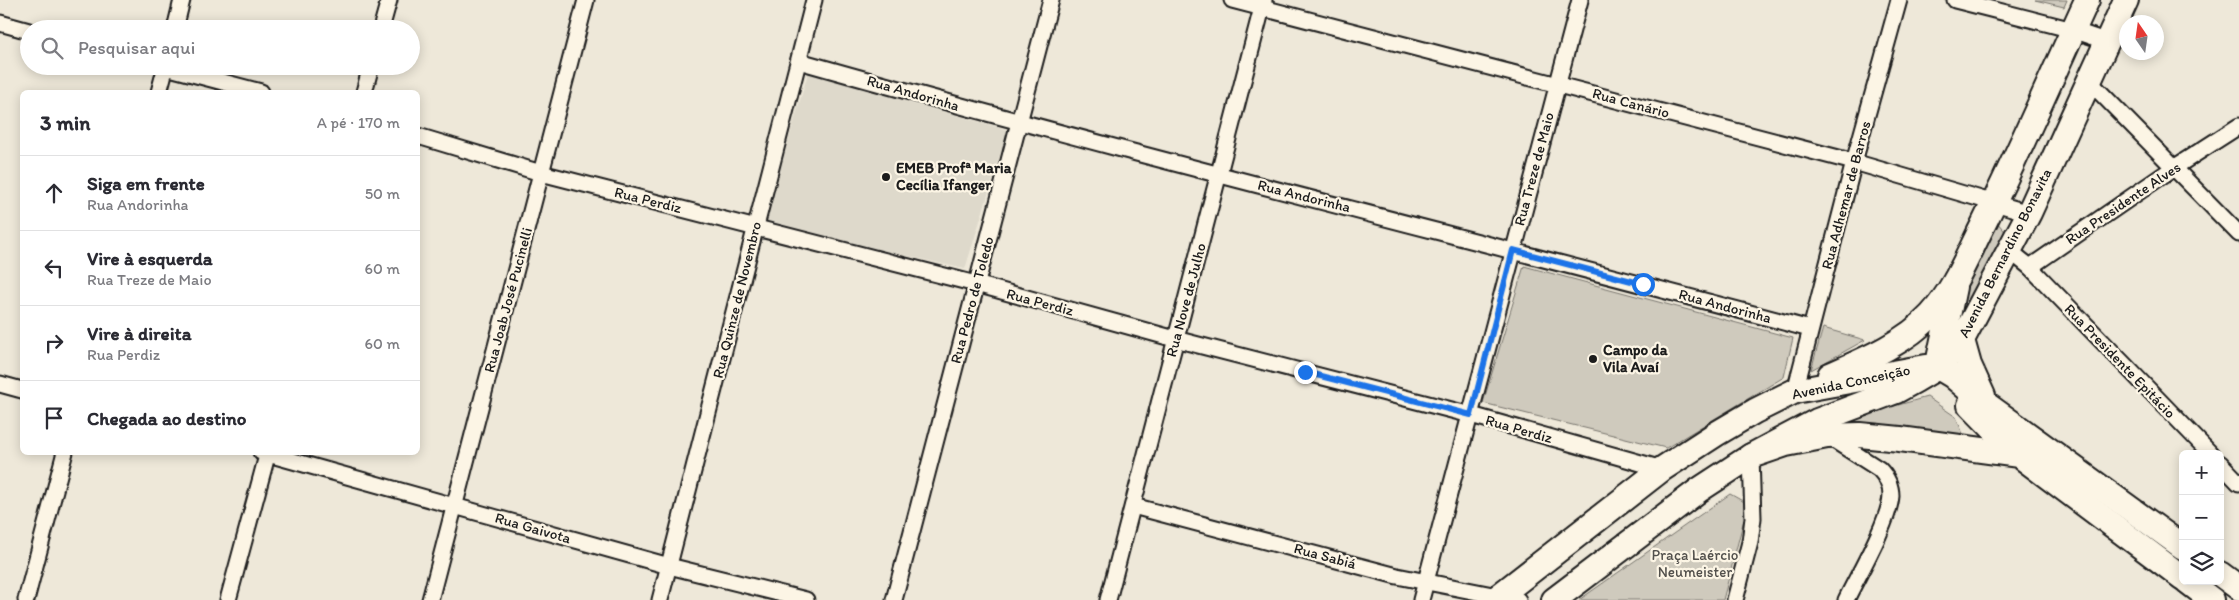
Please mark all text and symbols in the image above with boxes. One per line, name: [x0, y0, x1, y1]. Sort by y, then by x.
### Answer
north arrow: [2119, 15, 2164, 60]
search box: [20, 20, 420, 75]
icon: search: [38, 34, 66, 62]
text: Pesquisar aqui: [78, 36, 195, 59]
street label: Rua Andorinha: [865, 71, 962, 115]
street label: Rua Canário: [1591, 84, 1671, 122]
text: 3 min: [40, 110, 90, 135]
street label: Rua Treze de Maio: [1510, 110, 1558, 228]
text: A pé · 170 m: [317, 113, 400, 132]
street label: Rua Adhemar de Barros: [1818, 119, 1875, 271]
street label: Rua Presidente Alves: [2062, 158, 2184, 248]
place label: EMEB Profª Maria Cecília Ifanger: [896, 159, 1012, 195]
street label: Avenida Bernardino Bonavita: [1954, 165, 2056, 341]
marker: EMEB Profª Maria Cecília Ifanger: [880, 171, 892, 183]
text: Siga em frente: [87, 172, 205, 195]
street label: Rua Andorinha: [1256, 176, 1353, 216]
icon: ahead: [40, 179, 68, 207]
street label: Rua Perdiz: [612, 183, 684, 217]
text: 50 m: [365, 184, 400, 203]
text: Rua Andorinha: [87, 195, 189, 214]
street label: Rua Quinze de Novembro: [709, 220, 765, 380]
street label: Rua Joab José Pucinelli: [480, 225, 536, 375]
street label: Rua Pedro de Toledo: [946, 235, 998, 365]
street label: Rua Nove de Julho: [1162, 241, 1210, 359]
text: Vire à esquerda: [87, 247, 213, 270]
icon: left: [40, 254, 68, 282]
text: 60 m: [365, 259, 400, 278]
text: Rua Treze de Maio: [87, 270, 212, 289]
route start: [1632, 273, 1655, 296]
street label: Rua Perdiz: [1004, 284, 1076, 320]
street label: Rua Andorinha: [1677, 285, 1774, 327]
street label: Rua Presidente Epitácio: [2061, 300, 2179, 422]
text: Vire à direita: [87, 322, 192, 345]
icon: right: [40, 329, 68, 357]
text: 60 m: [365, 334, 400, 353]
place label: Campo da Vila Avaí: [1603, 341, 1668, 376]
text: Rua Perdiz: [87, 345, 160, 364]
marker: Campo da Vila Avaí: [1587, 353, 1599, 365]
route end: [1294, 361, 1317, 384]
street label: Avenida Conceição: [1790, 361, 1912, 403]
icon: arrive: [40, 404, 68, 432]
text: Chegada ao destino: [87, 407, 246, 430]
street label: Rua Perdiz: [1484, 411, 1555, 447]
map controls: [2179, 450, 2224, 585]
button: +: [2179, 450, 2224, 495]
button: −: [2179, 495, 2224, 540]
street label: Rua Gaivota: [493, 509, 573, 547]
street label: Rua Sabiá: [1292, 539, 1358, 573]
button: layers: [2179, 540, 2224, 585]
park label: Praça Laércio Neumeister: [1652, 546, 1738, 581]

